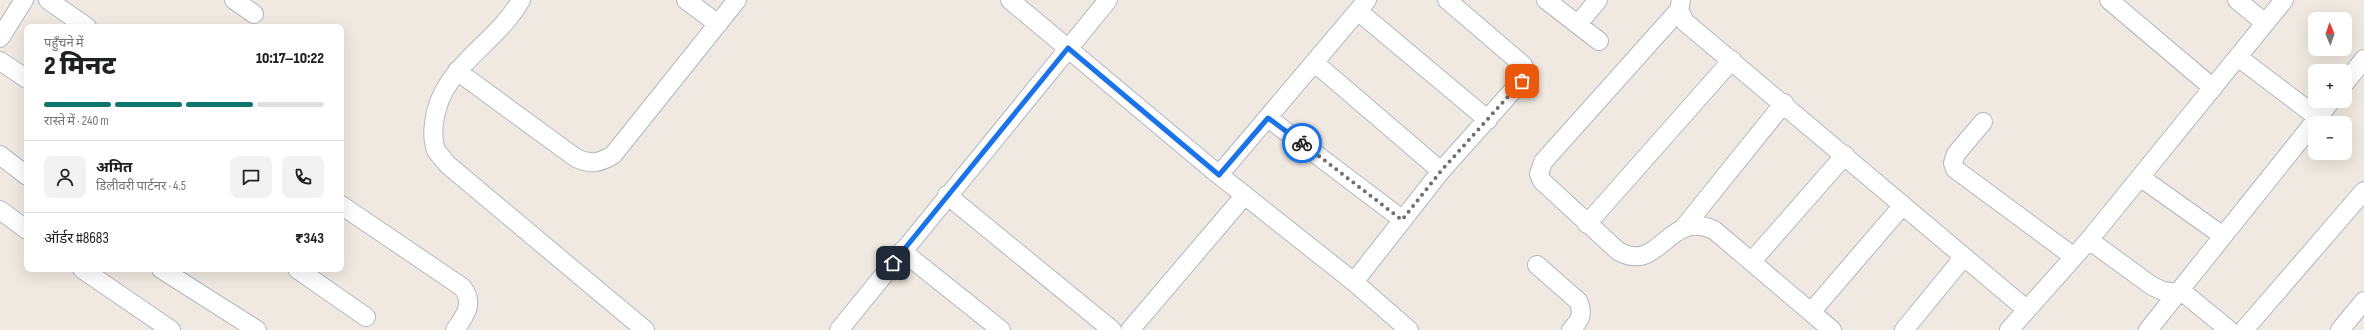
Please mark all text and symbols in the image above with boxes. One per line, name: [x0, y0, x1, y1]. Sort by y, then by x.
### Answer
north arrow: [2308, 12, 2352, 56]
map controls: [2308, 12, 2352, 160]
text: पहुँचने में: [44, 35, 84, 51]
text: 10:17–10:22: [256, 49, 324, 68]
text: 2 मिनट: [44, 51, 116, 82]
pin: [1505, 64, 1539, 98]
button: +: [2308, 64, 2352, 108]
icon: bag: [1511, 70, 1533, 92]
text: रास्ते में · 240 m: [44, 113, 109, 129]
button: −: [2308, 116, 2352, 160]
courier: [1282, 123, 1322, 163]
icon: bike: [1291, 132, 1313, 154]
button: person: [44, 156, 86, 198]
button: chat: [230, 156, 272, 198]
button: phone: [282, 156, 324, 198]
text: अमित: [96, 158, 132, 177]
text: डिलीवरी पार्टनर · 4.5: [96, 178, 186, 194]
text: ऑर्डर #8683: [44, 229, 109, 248]
text: ₹343: [295, 229, 324, 248]
pin: [876, 246, 910, 280]
icon: home: [882, 252, 904, 274]

